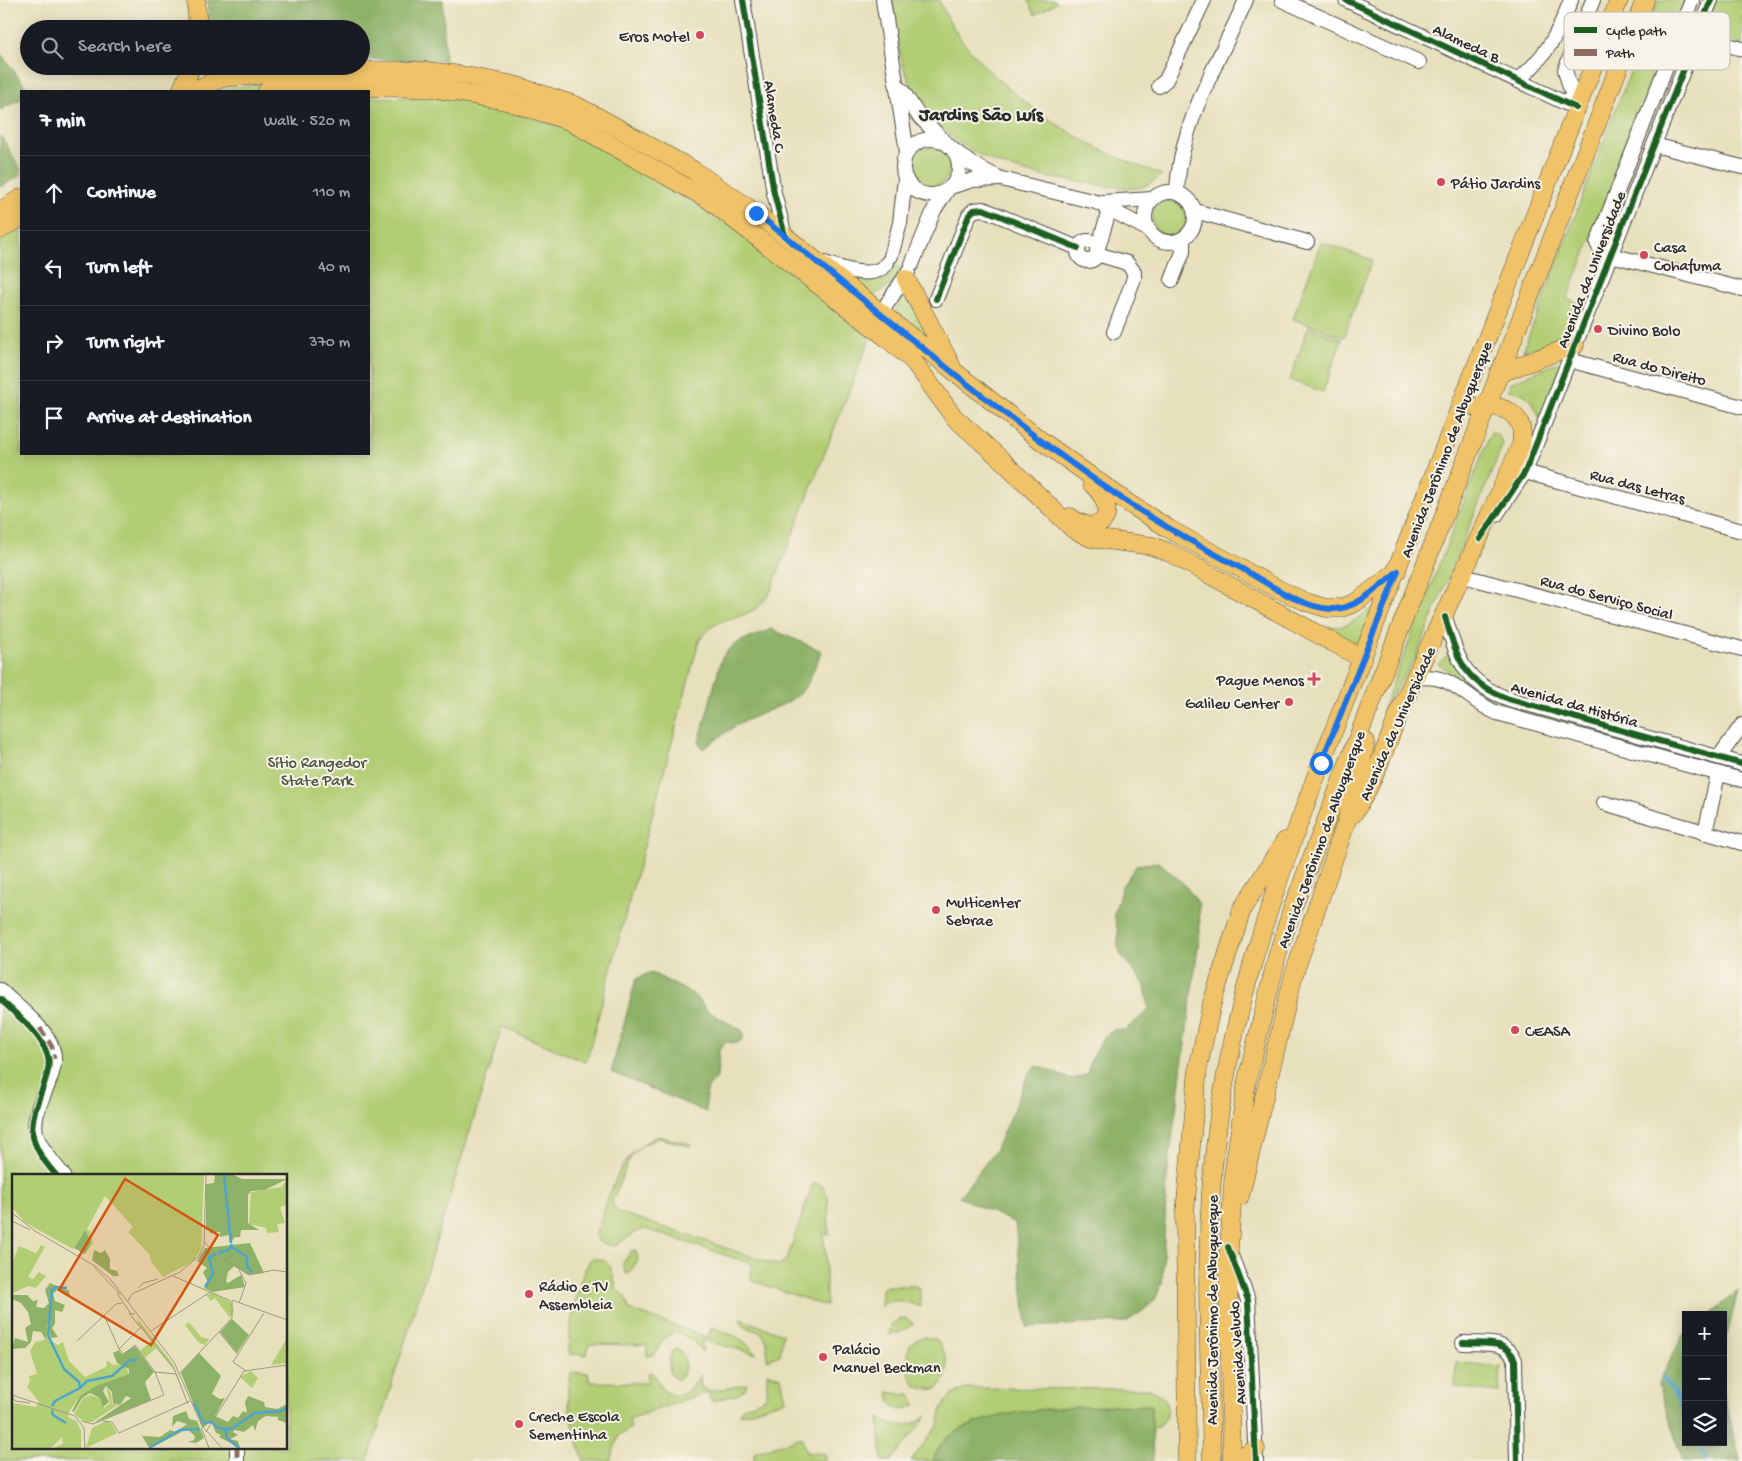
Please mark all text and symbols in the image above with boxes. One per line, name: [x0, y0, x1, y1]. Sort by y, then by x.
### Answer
legend: [1564, 12, 1730, 70]
search box: [20, 20, 370, 75]
street label: Alameda B: [1429, 21, 1503, 69]
text: Cycle path: [1606, 24, 1667, 41]
place label: Eros Motel: [619, 29, 690, 48]
marker: Eros Motel: [694, 29, 706, 41]
icon: search: [38, 34, 66, 62]
text: Search here: [78, 36, 172, 59]
text: Path: [1605, 46, 1635, 63]
street label: Alameda C: [758, 79, 788, 155]
district label: Jardins São Luís: [918, 105, 1044, 128]
text: 7 min: [40, 110, 85, 135]
text: Walk · 520 m: [264, 113, 350, 132]
marker: Pátio Jardins: [1435, 176, 1447, 188]
place label: Pátio Jardins: [1450, 176, 1541, 195]
icon: ahead: [40, 179, 68, 207]
text: Continue: [87, 182, 156, 205]
text: 110 m: [313, 184, 350, 203]
street label: Avenida da Universidade: [1555, 188, 1632, 351]
route end: [745, 202, 768, 225]
place label: Casa Cohafuma: [1654, 240, 1722, 277]
marker: Casa Cohafuma: [1638, 249, 1650, 261]
icon: left: [40, 254, 68, 282]
text: Turn left: [87, 257, 151, 280]
text: 40 m: [318, 259, 350, 278]
marker: Divino Bolo: [1592, 323, 1604, 335]
place label: Divino Bolo: [1607, 323, 1680, 342]
icon: right: [40, 329, 68, 357]
text: Turn right: [87, 332, 163, 355]
text: 370 m: [309, 334, 350, 353]
street label: Avenida Jerônimo de Albuquerque: [1398, 339, 1499, 561]
street label: Rua do Direito: [1610, 349, 1708, 392]
icon: arrive: [40, 404, 68, 432]
text: Arrive at destination: [87, 407, 251, 430]
street label: Rua das Letras: [1588, 467, 1688, 510]
street label: Rua do Serviço Social: [1538, 573, 1674, 626]
street label: Avenida da Universidade: [1357, 644, 1442, 804]
place label: Pague Menos: [1215, 673, 1305, 692]
marker: Pague Menos: [1308, 673, 1320, 685]
street label: Avenida da História: [1508, 679, 1641, 734]
place label: Galileu Center: [1185, 696, 1280, 715]
marker: Galileu Center: [1283, 696, 1295, 708]
street label: Avenida Jerônimo de Albuquerque: [1275, 728, 1372, 951]
route start: [1310, 752, 1333, 775]
park label: Sítio Rangedor State Park: [268, 755, 368, 792]
place label: Multicenter Sebrae: [946, 895, 1021, 932]
marker: Multicenter Sebrae: [930, 904, 942, 916]
marker: CEASA: [1509, 1024, 1521, 1036]
place label: CEASA: [1525, 1024, 1572, 1043]
inset map: [12, 1174, 288, 1448]
street label: Avenida Jerônimo de Albuquerque: [1205, 1194, 1224, 1425]
place label: Rádio e TV Assembleia: [539, 1279, 614, 1316]
marker: Rádio e TV Assembleia: [523, 1288, 535, 1300]
street label: Avenida Veludo: [1226, 1300, 1253, 1405]
map controls: [1682, 1311, 1727, 1446]
button: +: [1682, 1311, 1727, 1356]
place label: Palácio Manuel Beckman: [832, 1342, 941, 1379]
marker: Palácio Manuel Beckman: [817, 1351, 829, 1363]
button: −: [1682, 1356, 1727, 1401]
button: layers: [1682, 1401, 1727, 1446]
place label: Creche Escola Sementinha: [529, 1409, 621, 1446]
marker: Creche Escola Sementinha: [513, 1418, 525, 1430]

